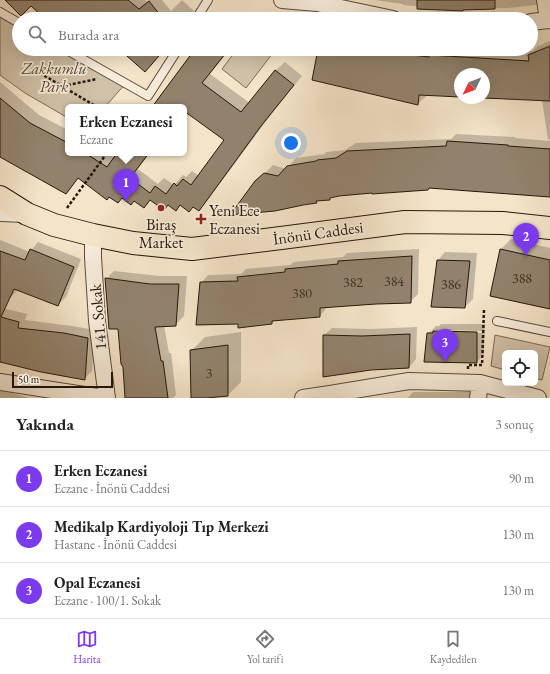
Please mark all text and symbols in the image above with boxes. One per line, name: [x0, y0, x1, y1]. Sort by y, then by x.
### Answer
search box: [12, 12, 538, 56]
icon: search: [26, 23, 48, 45]
text: Burada ara: [58, 25, 119, 44]
park label: Zakkumlu Park: [20, 58, 87, 97]
north arrow: [454, 68, 490, 104]
popup: [65, 104, 187, 156]
text: Erken Eczanesi: [79, 112, 173, 131]
text: Eczane: [79, 131, 113, 148]
your location: [281, 133, 301, 153]
pin: 1: [113, 169, 139, 202]
place label: Yeni Ece Eczanesi: [209, 200, 260, 239]
marker: Biraş Market: [156, 203, 166, 213]
place label: Biraş Market: [139, 214, 183, 253]
marker: Yeni Ece Eczanesi: [196, 214, 206, 224]
street label: İnönü Caddesi: [271, 216, 365, 250]
pin: 2: [513, 223, 539, 256]
house number: 388: [512, 269, 532, 287]
house number: 384: [384, 272, 404, 290]
house number: 382: [343, 273, 363, 291]
house number: 386: [441, 275, 461, 293]
street label: 141. Sokak: [85, 283, 111, 351]
house number: 380: [292, 284, 312, 302]
pin: 3: [432, 329, 458, 362]
map controls: [502, 350, 538, 386]
button: locate: [502, 350, 538, 386]
house number: 3: [206, 364, 213, 382]
scale bar: [12, 370, 113, 389]
text: 50 m: [18, 372, 39, 386]
text: Yakında: [16, 413, 74, 435]
text: 3 sonuç: [496, 416, 534, 433]
text: Erken Eczanesi: [54, 461, 147, 480]
text: 1: [26, 470, 32, 487]
text: 90 m: [509, 470, 534, 487]
text: Eczane · İnönü Caddesi: [54, 480, 170, 497]
text: Medikalp Kardiyoloji Tıp Merkezi: [54, 517, 269, 536]
text: 2: [26, 526, 32, 543]
text: 130 m: [503, 526, 534, 543]
text: Hastane · İnönü Caddesi: [54, 536, 177, 553]
text: Opal Eczanesi: [54, 573, 140, 592]
text: 3: [26, 582, 32, 599]
text: 130 m: [503, 582, 534, 599]
text: Eczane · 100/1. Sokak: [54, 592, 161, 609]
tab: Harita: [73, 628, 101, 666]
tab: Yol tarifi: [247, 628, 284, 666]
tab: Kaydedilen: [430, 628, 477, 666]

